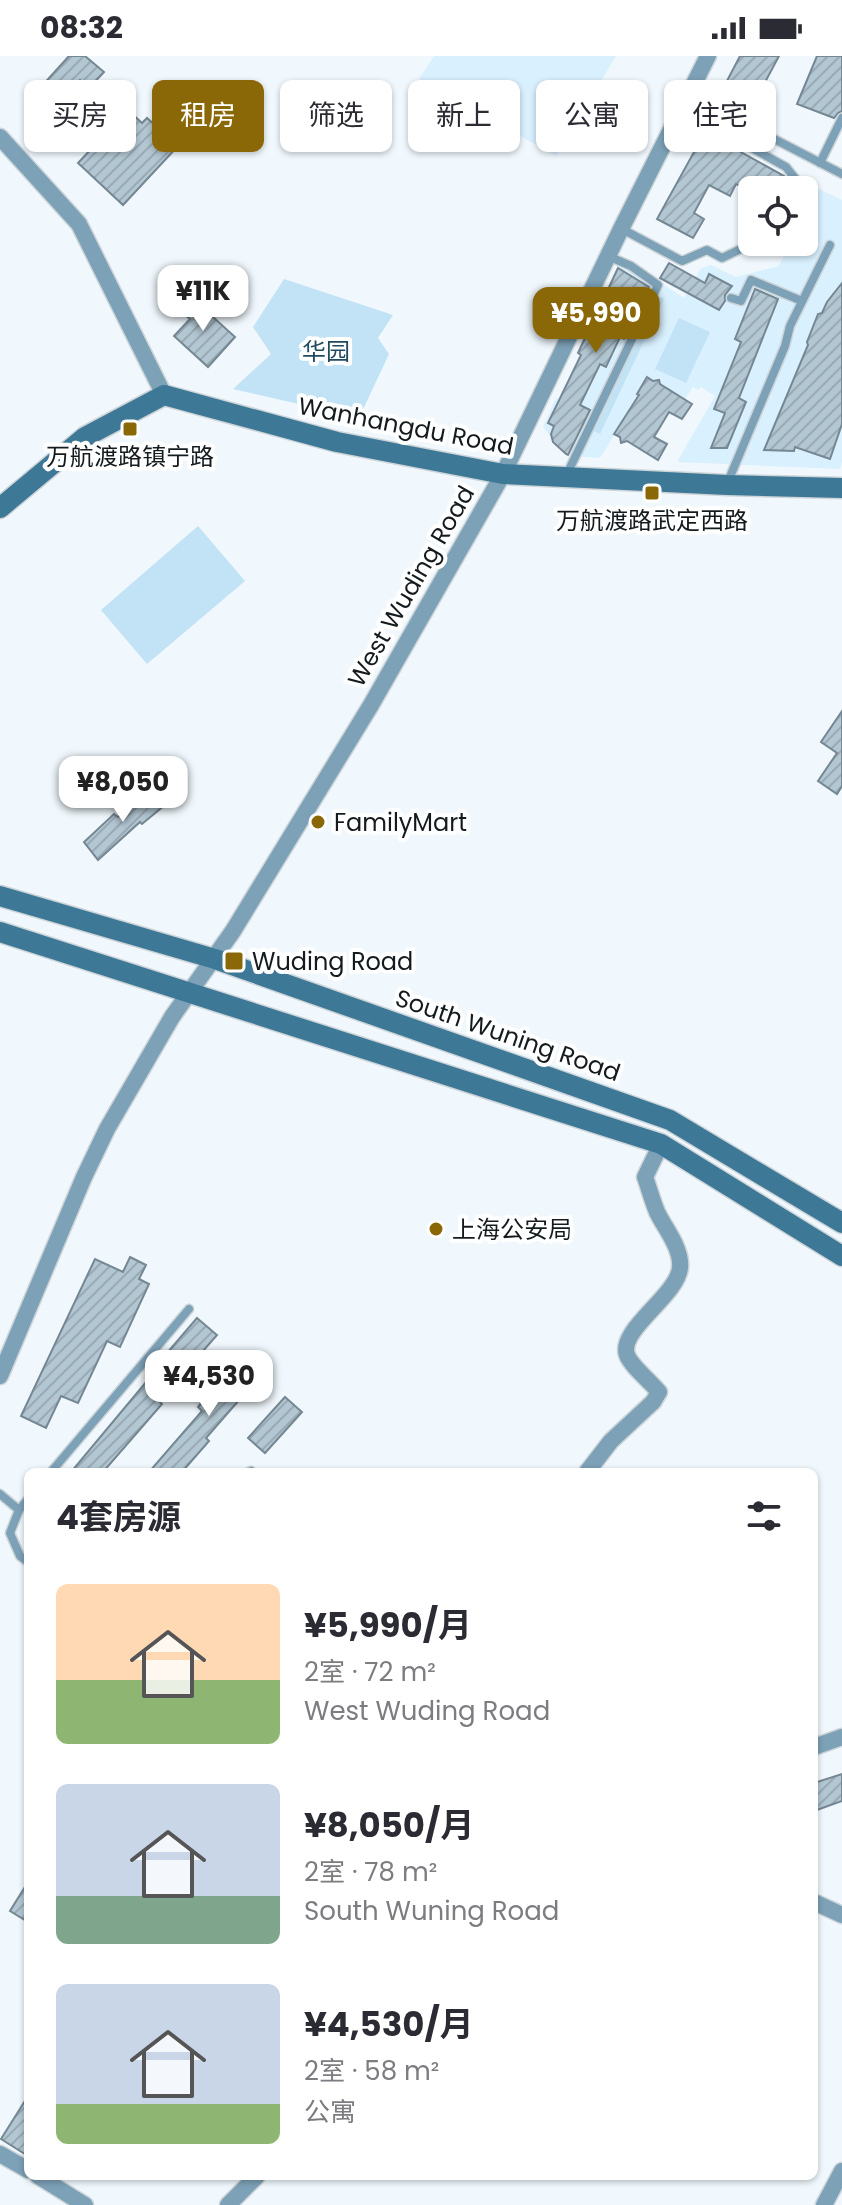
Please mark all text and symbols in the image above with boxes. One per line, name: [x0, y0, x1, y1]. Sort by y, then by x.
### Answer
text: 08:32: [40, 6, 123, 49]
chip: 买房: [24, 80, 136, 152]
chip: 租房: [152, 80, 264, 152]
chip: 筛选: [280, 80, 392, 152]
chip: 新上: [408, 80, 520, 152]
chip: 公寓: [536, 80, 648, 152]
chip: 住宅: [664, 80, 776, 152]
map controls: [738, 176, 818, 256]
button: locate: [738, 176, 818, 256]
pin: ¥11K: [156, 265, 250, 333]
text: ¥11K: [175, 273, 231, 309]
pin: ¥5,990: [531, 287, 661, 355]
text: ¥5,990: [551, 295, 641, 331]
park label: 华园: [302, 335, 350, 368]
street label: Wanhangdu Road: [296, 389, 516, 463]
marker: 万航渡路镇宁路: [121, 420, 139, 438]
place label: 万航渡路镇宁路: [46, 440, 214, 473]
street label: West Wuding Road: [340, 479, 482, 693]
marker: 万航渡路武定西路: [643, 484, 661, 502]
place label: 万航渡路武定西路: [556, 504, 748, 537]
pin: ¥8,050: [58, 756, 188, 824]
text: ¥8,050: [77, 764, 169, 800]
place label: FamilyMart: [334, 806, 467, 839]
marker: FamilyMart: [309, 813, 327, 831]
place label: Wuding Road: [252, 945, 413, 978]
marker: Wuding Road: [223, 950, 245, 972]
street label: South Wuning Road: [391, 981, 625, 1089]
place label: 上海公安局: [452, 1213, 572, 1246]
marker: 上海公安局: [427, 1220, 445, 1238]
pin: ¥4,530: [144, 1350, 274, 1418]
text: ¥4,530: [163, 1358, 255, 1394]
text: 4套房源: [56, 1493, 181, 1541]
icon: filters: [742, 1494, 786, 1538]
text: ¥5,990/月: [304, 1601, 472, 1649]
icon: home: [120, 1616, 216, 1712]
text: 2室 · 72 m²: [304, 1654, 436, 1690]
text: West Wuding Road: [304, 1693, 550, 1729]
text: ¥8,050/月: [304, 1801, 474, 1849]
icon: home: [120, 1816, 216, 1912]
text: 2室 · 78 m²: [304, 1854, 437, 1890]
text: South Wuning Road: [304, 1893, 559, 1929]
text: ¥4,530/月: [304, 2000, 474, 2048]
icon: home: [120, 2016, 216, 2112]
text: 2室 · 58 m²: [304, 2053, 439, 2089]
text: 公寓: [304, 2094, 356, 2130]

